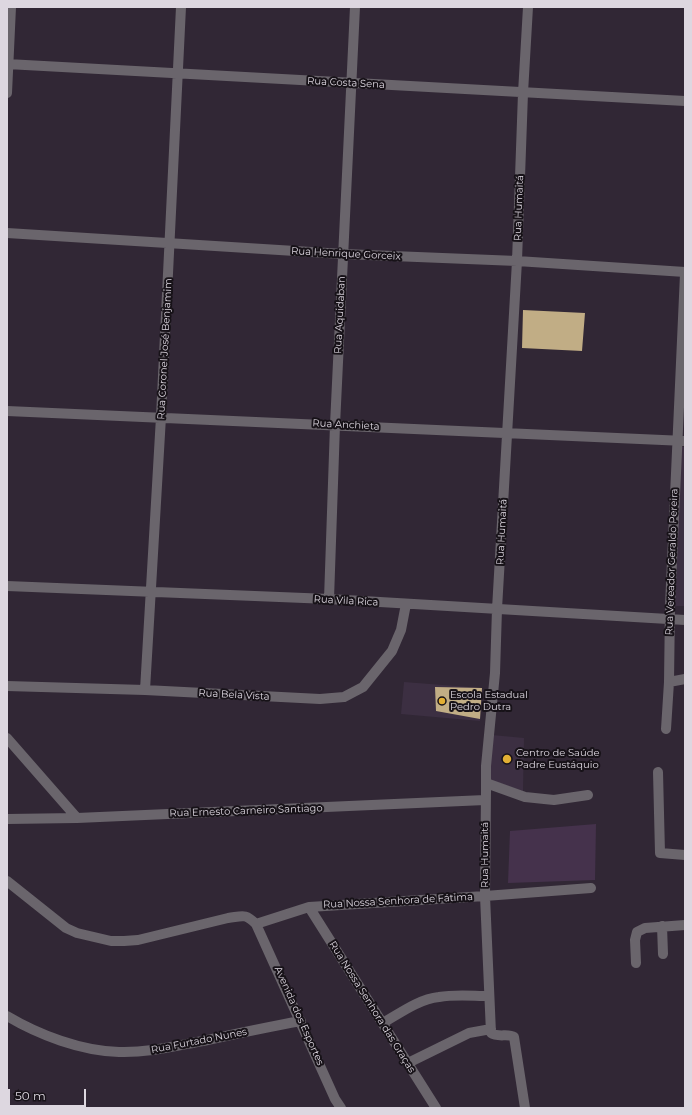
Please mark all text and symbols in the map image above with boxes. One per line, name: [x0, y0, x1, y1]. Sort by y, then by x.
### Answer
street label: Rua Costa Sena: [307, 75, 385, 91]
street label: Rua Humaitá: [512, 175, 526, 241]
street label: Rua Henrique Gorceix: [291, 245, 401, 263]
street label: Rua Aquidaban: [332, 276, 348, 354]
street label: Rua Coronel José Benjamim: [155, 278, 175, 420]
street label: Rua Anchieta: [312, 417, 380, 433]
street label: Rua Vereador Geraldo Pereira: [663, 488, 681, 636]
street label: Rua Humaitá: [494, 499, 510, 565]
street label: Rua Vila Rica: [313, 593, 379, 609]
street label: Rua Bela Vista: [198, 687, 270, 703]
place label: Escola Estadual Pedro Dutra: [450, 689, 528, 712]
marker: Escola Estadual Pedro Dutra: [437, 696, 447, 706]
place label: Centro de Saúde Padre Eustáquio: [516, 747, 600, 770]
marker: Centro de Saúde Padre Eustáquio: [501, 753, 513, 765]
street label: Rua Ernesto Carneiro Santiago: [169, 802, 323, 820]
street label: Rua Humaitá: [479, 822, 491, 888]
street label: Rua Nossa Senhora de Fátima: [323, 891, 473, 911]
street label: Rua Nossa Senhora das Graças: [326, 939, 418, 1075]
street label: Avenida dos Esportes: [272, 965, 326, 1067]
street label: Rua Furtado Nunes: [150, 1026, 248, 1056]
scale bar: [10, 1081, 88, 1107]
text: 50 m: [15, 1088, 46, 1103]

